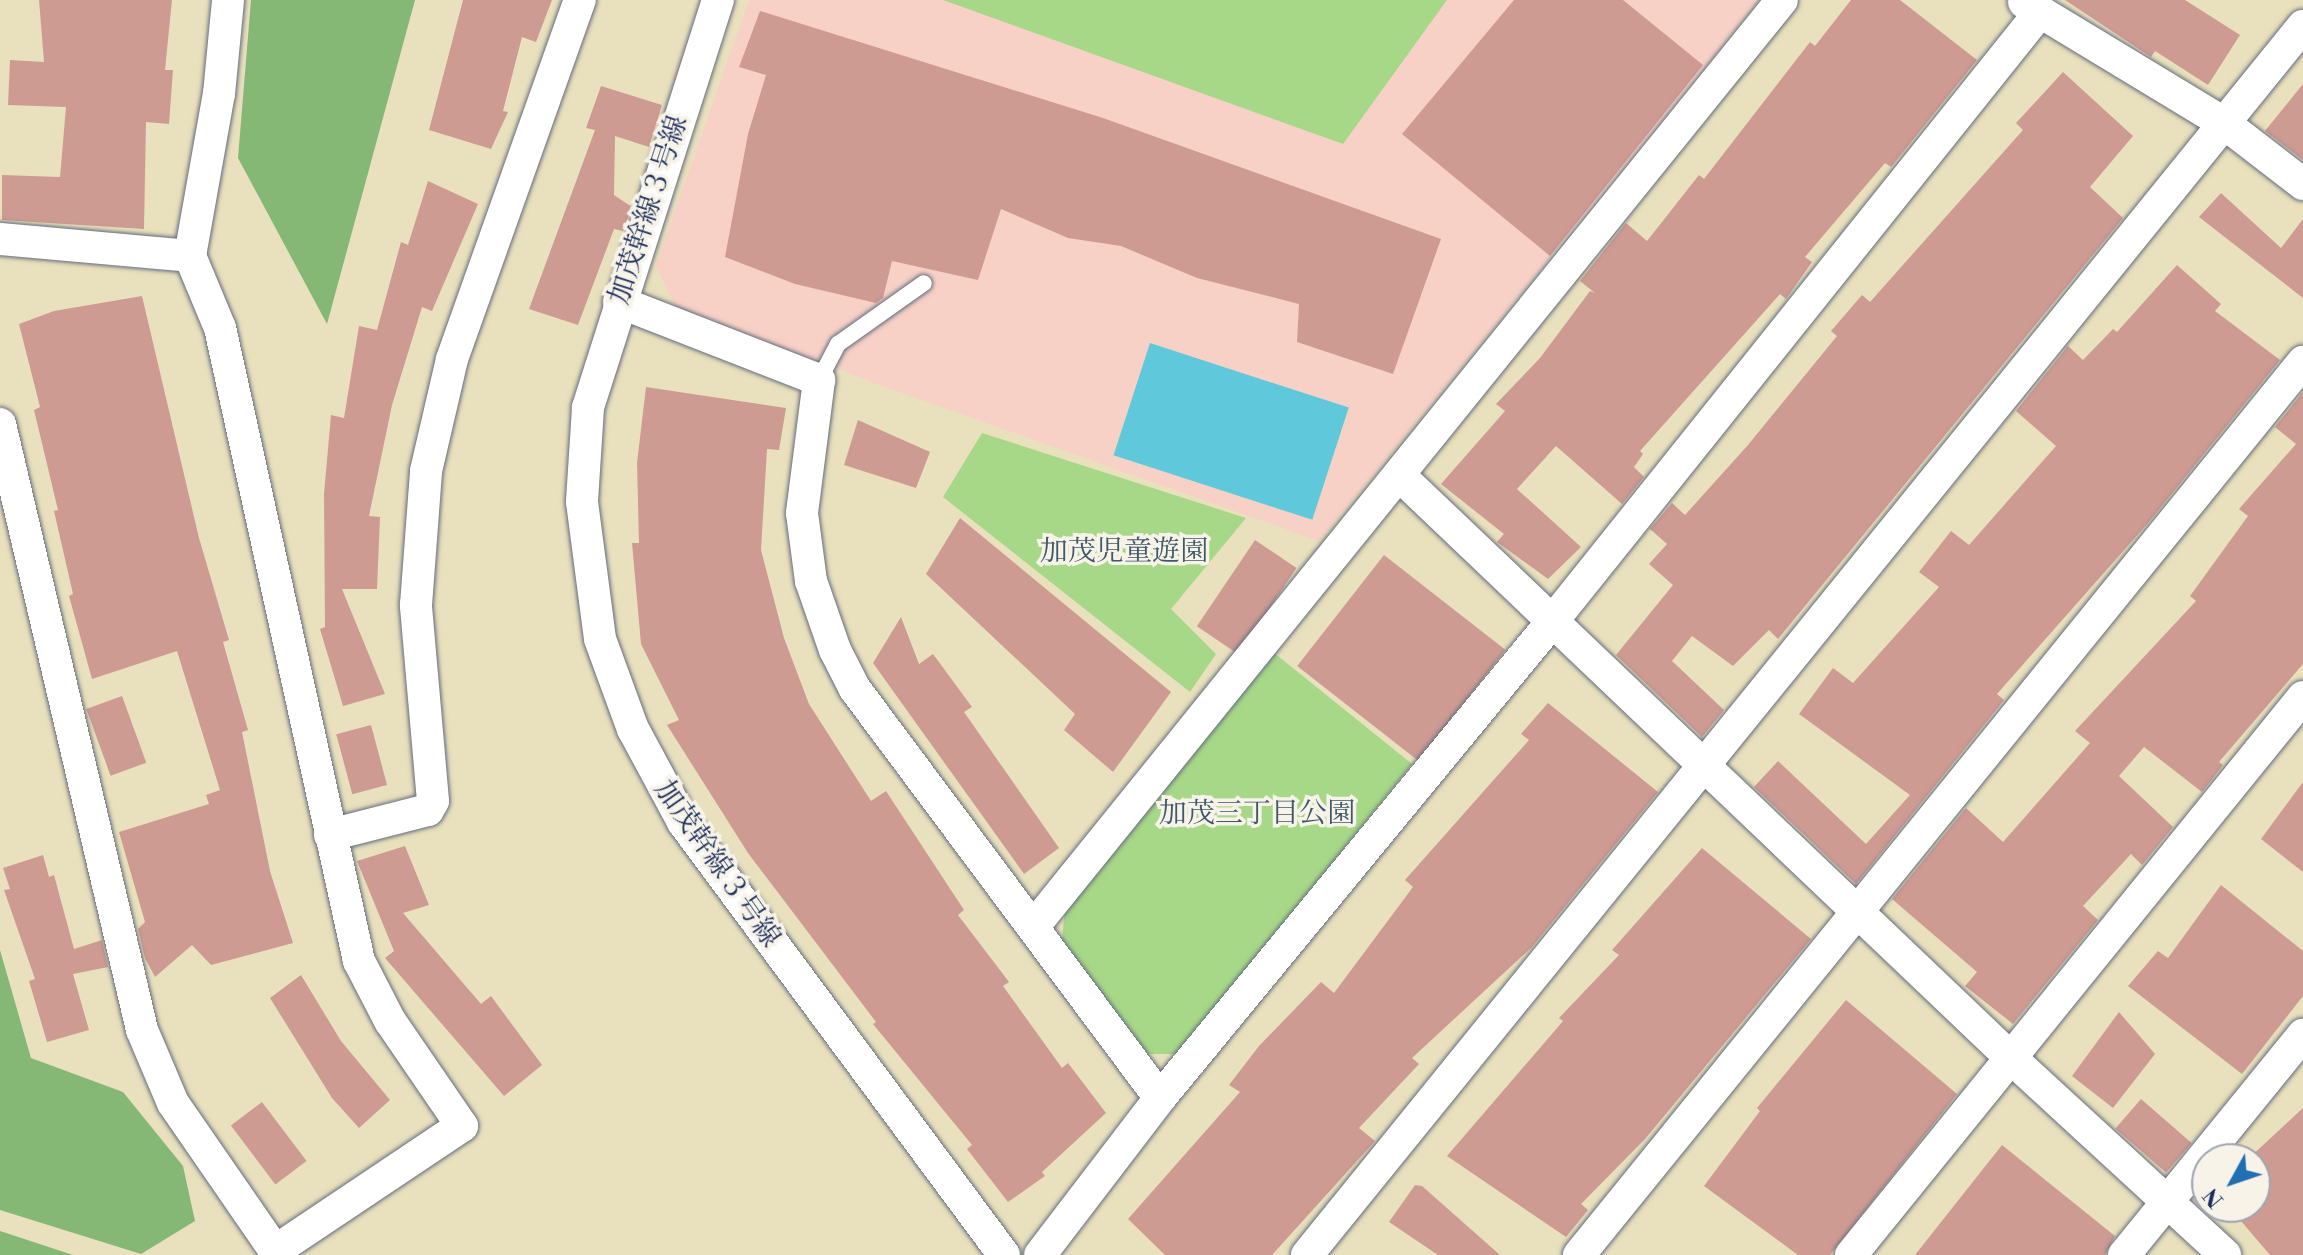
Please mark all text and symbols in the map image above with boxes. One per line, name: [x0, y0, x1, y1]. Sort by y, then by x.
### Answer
street label: 加茂幹線３号線: [603, 112, 695, 308]
park label: 加茂児童遊園: [1040, 535, 1208, 569]
street label: 加茂幹線３号線: [647, 774, 787, 954]
park label: 加茂三丁目公園: [1159, 797, 1355, 831]
north arrow: [2191, 1143, 2271, 1223]
text: N: [2198, 1182, 2230, 1213]

